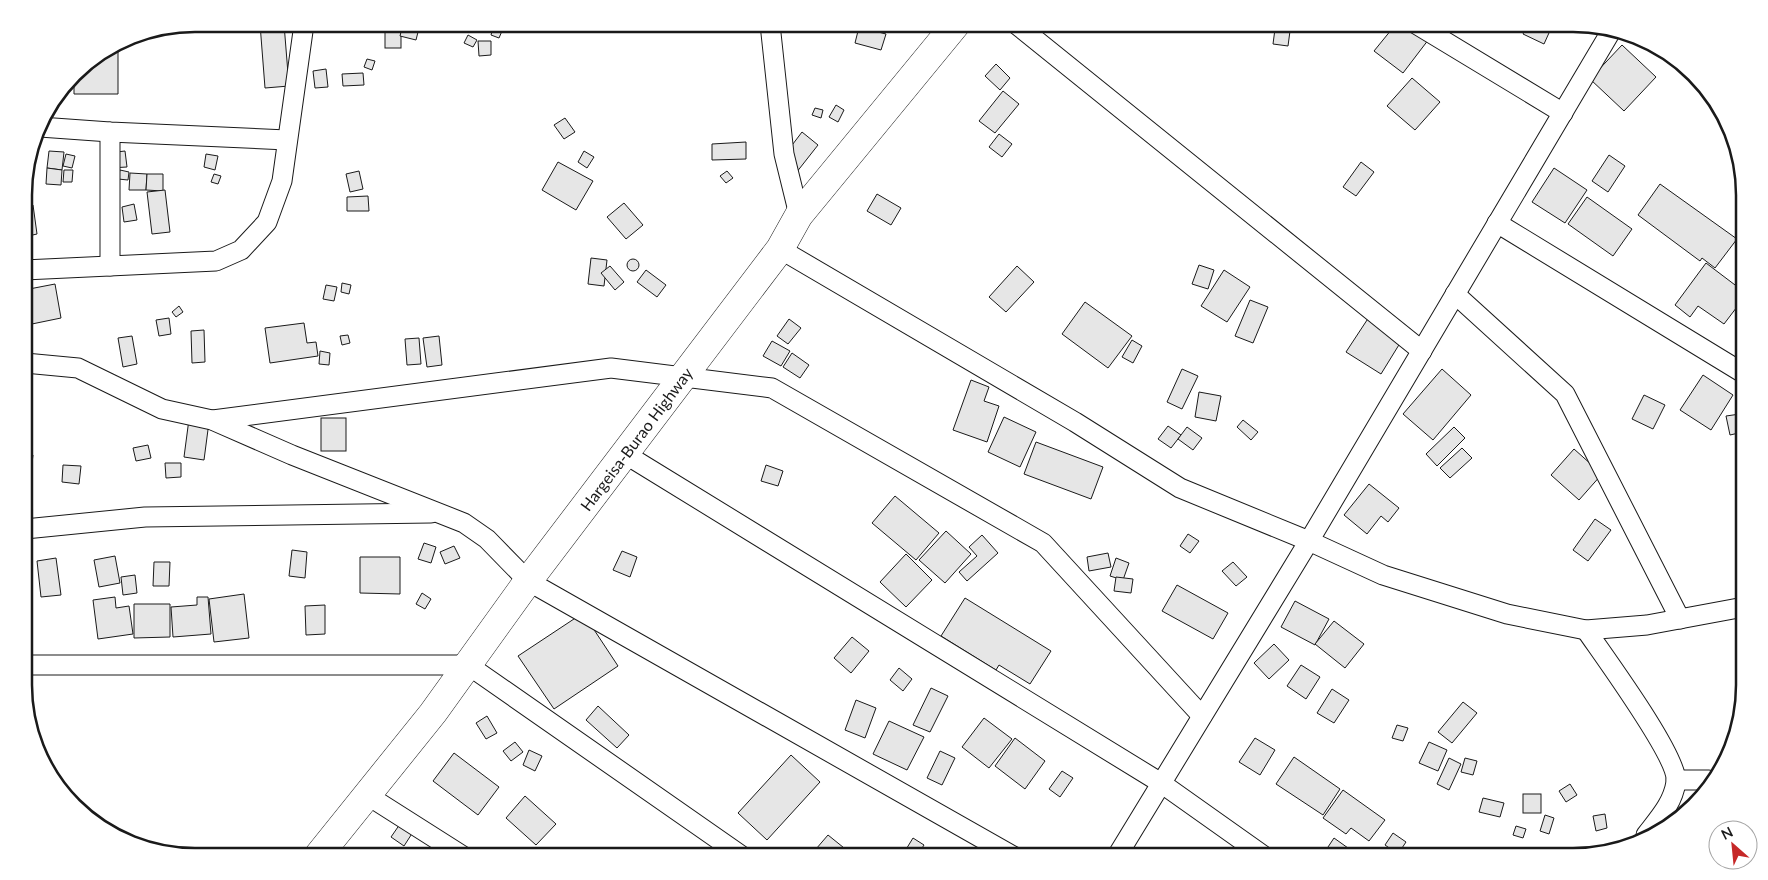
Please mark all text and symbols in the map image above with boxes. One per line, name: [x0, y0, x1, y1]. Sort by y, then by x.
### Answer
street label: Hargeisa-Burao Highway: [576, 363, 697, 514]
north arrow: [1708, 820, 1758, 870]
text: N: [1718, 823, 1736, 843]

